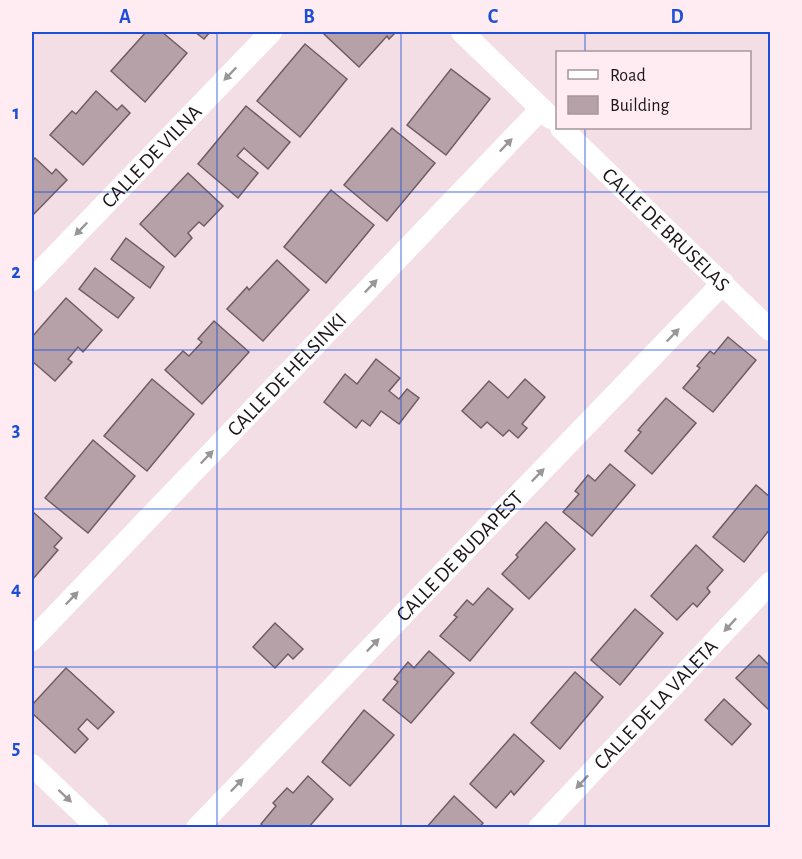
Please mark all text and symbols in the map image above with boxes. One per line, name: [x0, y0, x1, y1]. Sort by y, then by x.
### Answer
text: A: [119, 7, 131, 27]
text: B: [303, 7, 315, 27]
text: C: [488, 7, 499, 27]
text: D: [670, 7, 684, 27]
legend: [556, 51, 751, 129]
one-way arrow: [224, 66, 238, 80]
text: Road: [610, 67, 646, 85]
text: Building: [610, 97, 670, 115]
street label: CALLE DE VILNA: [97, 101, 205, 212]
text: 1: [12, 103, 20, 123]
one-way arrow: [499, 139, 513, 153]
street label: CALLE DE BRUSELAS: [598, 164, 734, 295]
one-way arrow: [74, 222, 88, 236]
text: 2: [11, 262, 21, 282]
one-way arrow: [364, 279, 377, 294]
street label: CALLE DE HELSINKI: [223, 309, 350, 440]
one-way arrow: [666, 327, 680, 342]
text: 3: [12, 420, 20, 440]
one-way arrow: [200, 450, 213, 465]
one-way arrow: [530, 468, 544, 482]
street label: CALLE DE BUDAPEST: [392, 487, 527, 625]
text: 4: [11, 579, 21, 599]
one-way arrow: [65, 590, 79, 605]
one-way arrow: [724, 618, 738, 632]
street label: CALLE DE LA VALETA: [590, 635, 721, 773]
one-way arrow: [366, 638, 380, 653]
text: 5: [12, 738, 20, 758]
one-way arrow: [575, 775, 589, 790]
one-way arrow: [230, 779, 244, 793]
one-way arrow: [57, 789, 72, 803]

